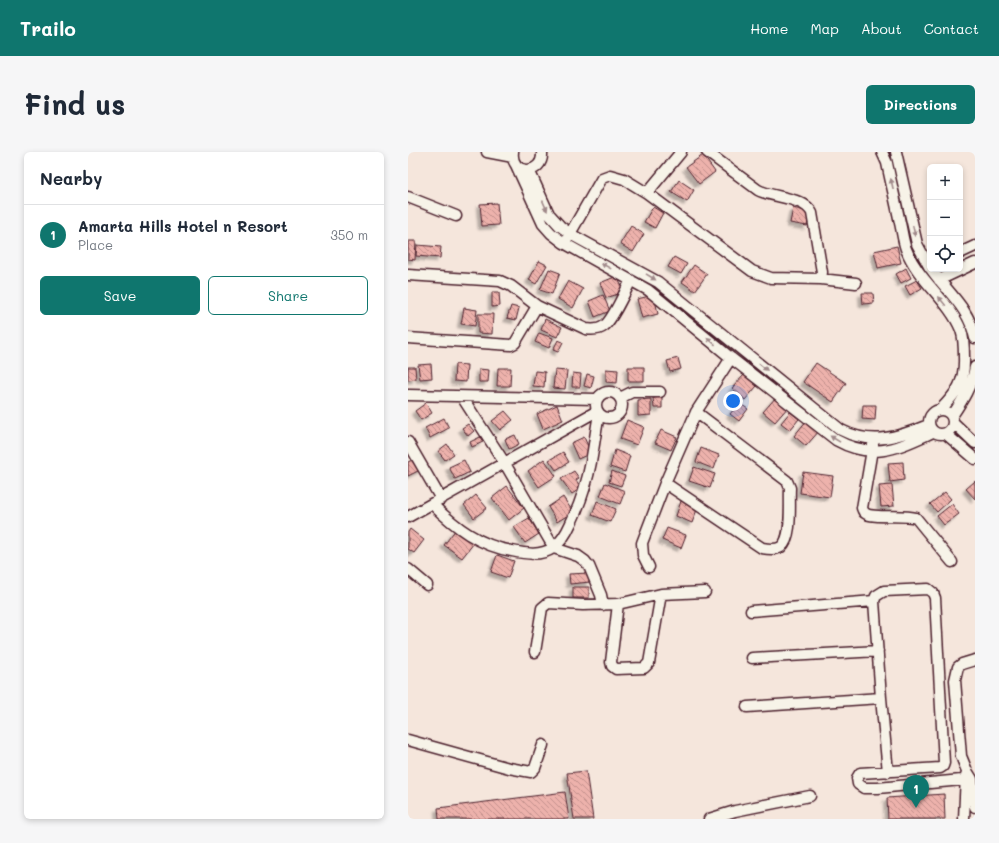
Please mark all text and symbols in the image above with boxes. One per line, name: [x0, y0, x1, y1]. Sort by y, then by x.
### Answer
text: Trailo: [20, 16, 76, 41]
text: Home: [750, 19, 788, 38]
text: Map: [810, 19, 839, 38]
text: About: [861, 19, 902, 38]
text: Contact: [924, 19, 979, 38]
button: Directions: [866, 85, 975, 124]
text: Find us: [24, 86, 125, 122]
map controls: [927, 164, 963, 272]
button: +: [927, 164, 963, 200]
text: Nearby: [40, 167, 102, 189]
one-way arrow: [888, 178, 894, 190]
one-way arrow: [542, 200, 548, 211]
button: −: [927, 200, 963, 236]
text: Amarta Hills Hotel n Resort: [78, 216, 288, 236]
one-way arrow: [912, 225, 918, 237]
text: 1: [50, 226, 56, 243]
text: 350 m: [330, 226, 368, 243]
text: Place: [78, 236, 113, 253]
button: locate: [927, 236, 963, 272]
one-way arrow: [600, 263, 612, 269]
one-way arrow: [645, 274, 657, 281]
button: Save: [40, 276, 200, 315]
button: Share: [208, 276, 368, 315]
one-way arrow: [937, 296, 946, 307]
one-way arrow: [706, 337, 717, 346]
one-way arrow: [758, 362, 769, 371]
your location: [723, 391, 743, 411]
one-way arrow: [830, 435, 840, 443]
pin: 1: [903, 775, 929, 808]

